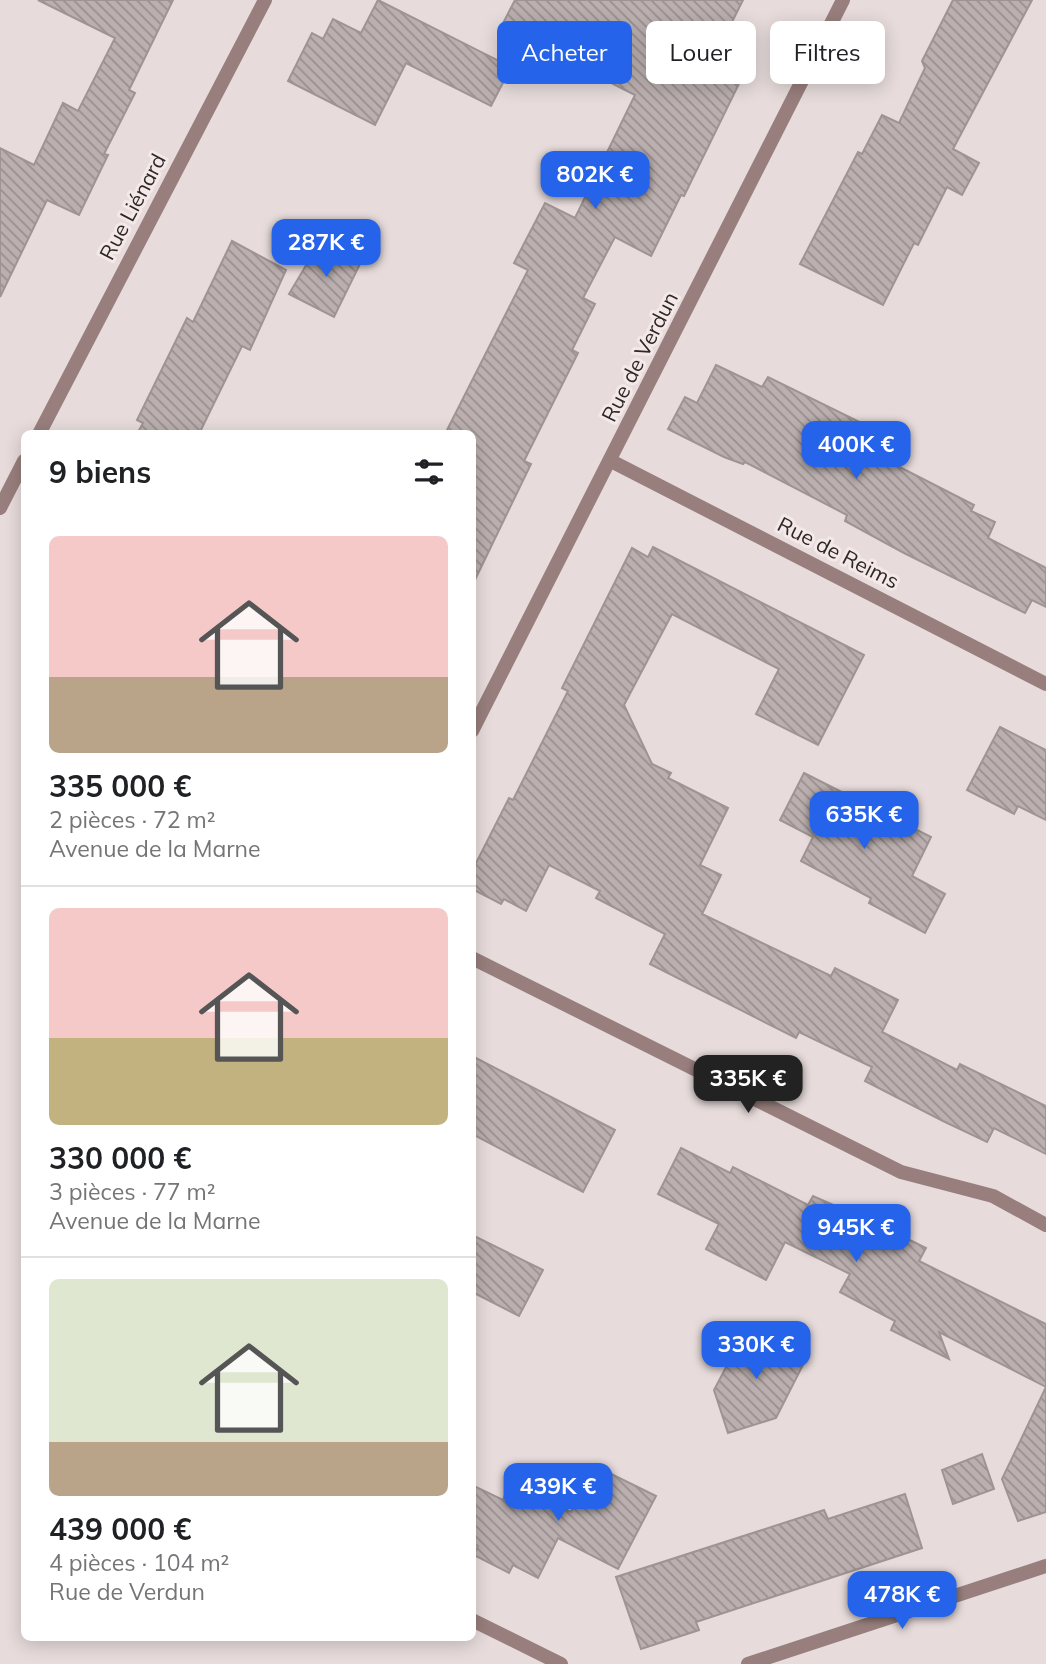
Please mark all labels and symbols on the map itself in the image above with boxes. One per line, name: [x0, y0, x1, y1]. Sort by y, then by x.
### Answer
street label: Rue Liénard: [93, 149, 171, 264]
pin: 802K €: [538, 152, 652, 211]
pin: 287K €: [269, 219, 383, 279]
street label: Rue de Verdun: [595, 287, 683, 426]
pin: 400K €: [799, 421, 913, 481]
street label: Rue de Reims: [773, 510, 903, 594]
pin: 635K €: [807, 792, 921, 851]
pin: 335K €: [691, 1056, 805, 1115]
pin: 945K €: [799, 1204, 913, 1264]
pin: 330K €: [699, 1322, 813, 1381]
pin: 439K €: [501, 1464, 615, 1523]
pin: 478K €: [845, 1572, 959, 1631]

